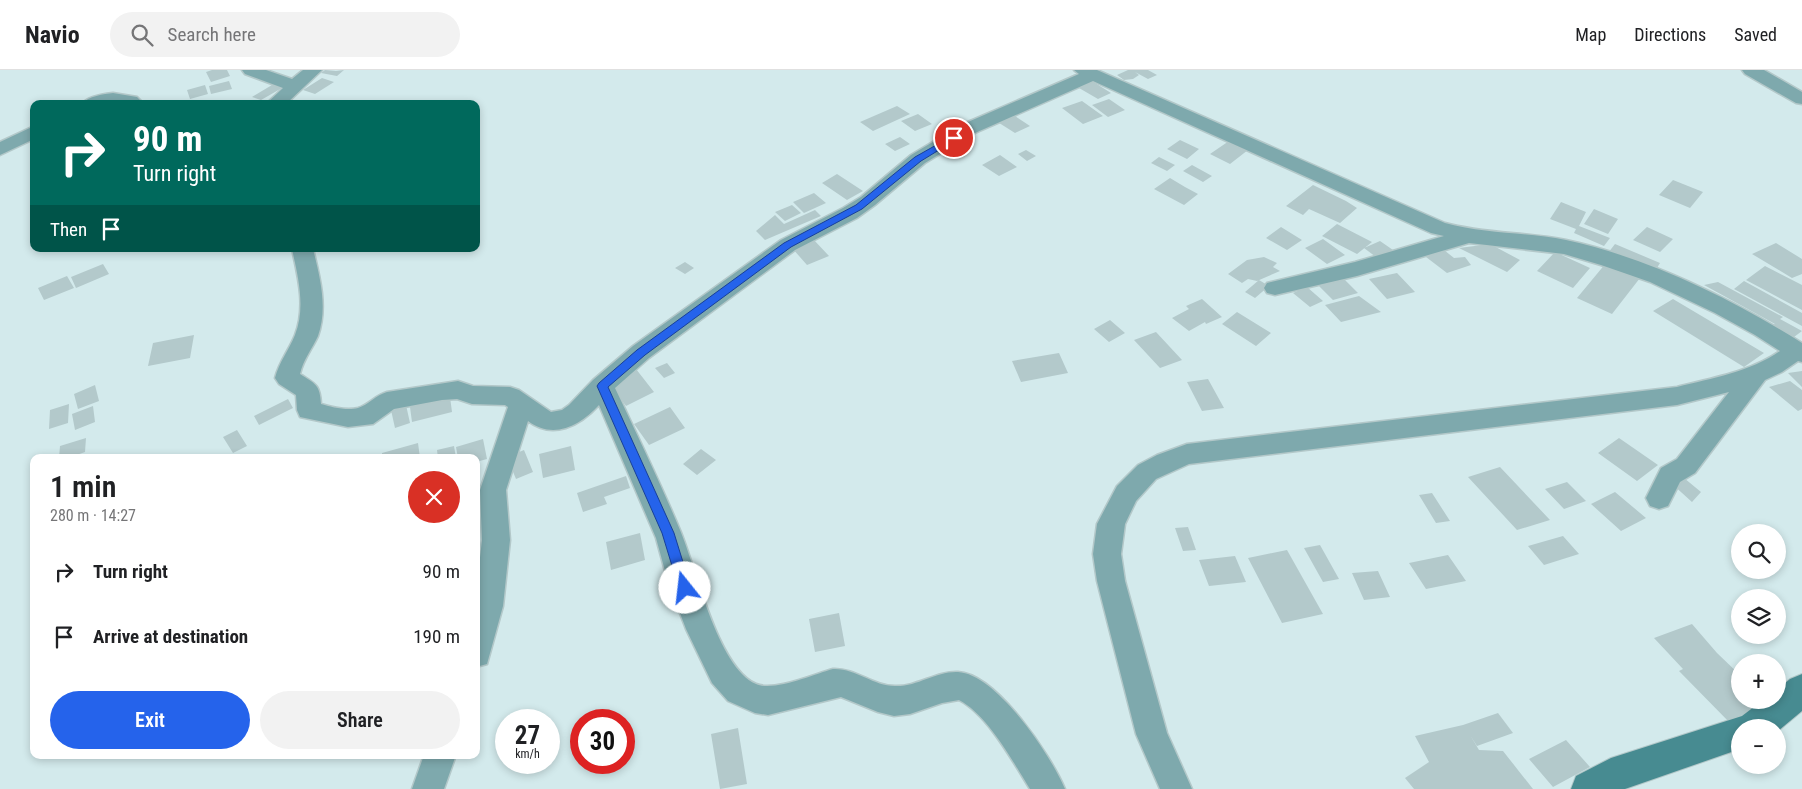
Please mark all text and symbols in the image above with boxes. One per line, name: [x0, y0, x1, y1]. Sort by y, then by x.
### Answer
search box: [110, 12, 460, 57]
text: Navio: [25, 21, 80, 49]
icon: search: [128, 21, 156, 49]
text: Search here: [168, 23, 256, 46]
text: Map: [1575, 24, 1606, 45]
text: Directions: [1634, 24, 1706, 45]
text: Saved: [1734, 24, 1777, 45]
pin: [933, 117, 975, 159]
text: 90 m: [133, 119, 202, 160]
icon: right: [50, 120, 115, 185]
icon: arrive: [940, 124, 968, 152]
text: Turn right: [133, 161, 216, 186]
icon: arrive: [97, 215, 125, 243]
text: Then: [50, 218, 87, 241]
text: 1 min: [50, 469, 116, 504]
button: close: [408, 471, 460, 523]
text: 280 m · 14:27: [50, 506, 136, 525]
map controls: [1731, 524, 1786, 774]
button: search: [1731, 524, 1786, 579]
icon: right: [50, 558, 78, 586]
text: Turn right: [93, 560, 168, 583]
text: 90 m: [423, 560, 460, 583]
position arrow: [658, 561, 710, 613]
button: layers: [1731, 589, 1786, 644]
icon: arrive: [50, 623, 78, 651]
text: Arrive at destination: [93, 625, 248, 648]
text: 190 m: [413, 625, 460, 648]
button: +: [1731, 654, 1786, 709]
button: Exit: [50, 691, 250, 749]
button: Share: [260, 691, 460, 749]
speed limit sign: 30: [570, 709, 635, 774]
button: −: [1731, 719, 1786, 774]
text: 27: [515, 721, 540, 750]
text: km/h: [515, 747, 540, 761]

